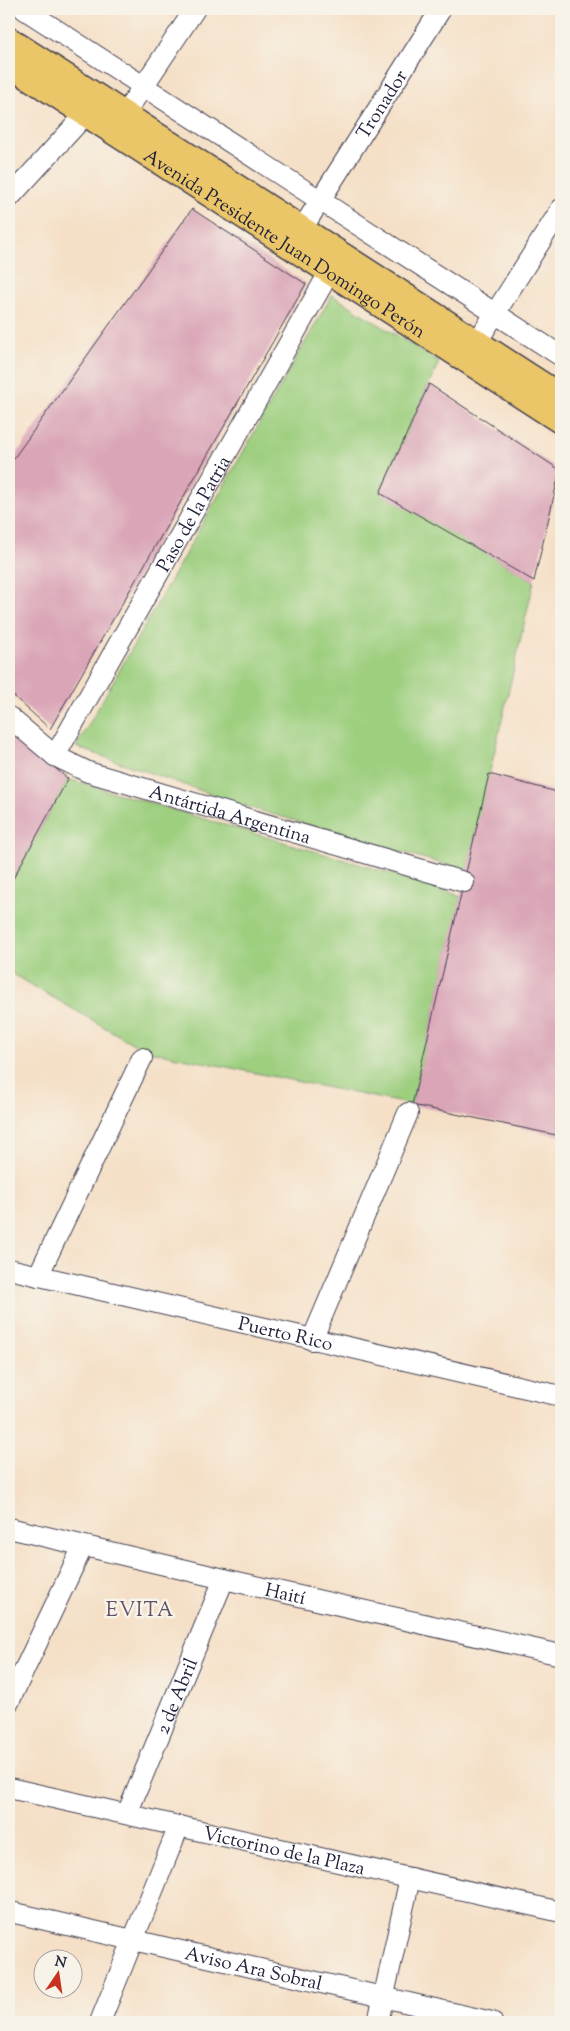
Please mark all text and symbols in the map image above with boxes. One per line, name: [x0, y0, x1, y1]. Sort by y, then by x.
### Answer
street label: Tronador: [351, 65, 415, 145]
street label: Avenida Presidente Juan Domingo Perón: [137, 143, 430, 346]
street label: Paso de la Patria: [151, 451, 239, 578]
street label: Antártida Argentina: [145, 780, 314, 852]
street label: Puerto Rico: [235, 1311, 335, 1359]
street label: Haití: [262, 1578, 308, 1613]
district label: EVITA: [106, 1597, 174, 1626]
street label: 2 de Abril: [150, 1655, 206, 1739]
street label: Victorino de la Plaza: [200, 1821, 367, 1884]
street label: Aviso Ara Sobral: [182, 1941, 324, 1999]
north arrow: [32, 1948, 82, 1998]
text: N: [53, 1952, 68, 1974]

